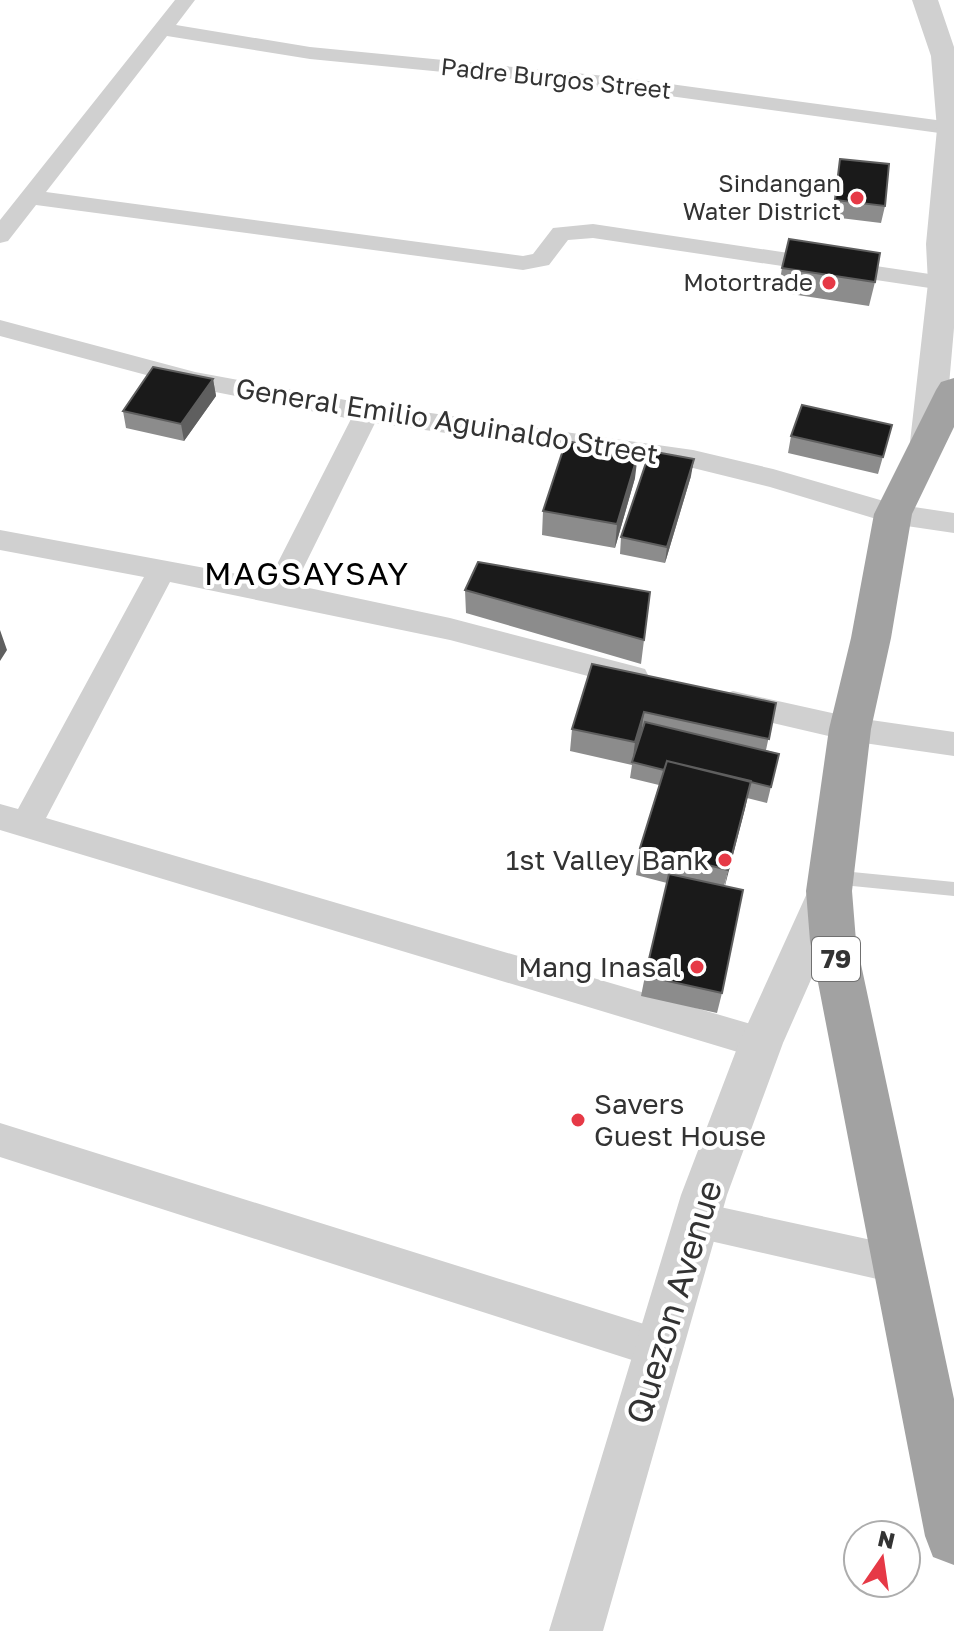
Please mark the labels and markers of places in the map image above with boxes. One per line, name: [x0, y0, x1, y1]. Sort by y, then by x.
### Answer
place label: Sindangan Water District: [683, 168, 841, 225]
marker: Sindangan Water District: [848, 189, 866, 207]
place label: Motortrade: [683, 267, 813, 296]
marker: Motortrade: [820, 274, 838, 292]
place label: 1st Valley Bank: [506, 843, 709, 876]
marker: 1st Valley Bank: [716, 851, 734, 869]
place label: Mang Inasal: [518, 950, 681, 983]
marker: Mang Inasal: [688, 958, 706, 976]
place label: Savers Guest House: [594, 1087, 766, 1152]
marker: Savers Guest House: [569, 1111, 587, 1129]

